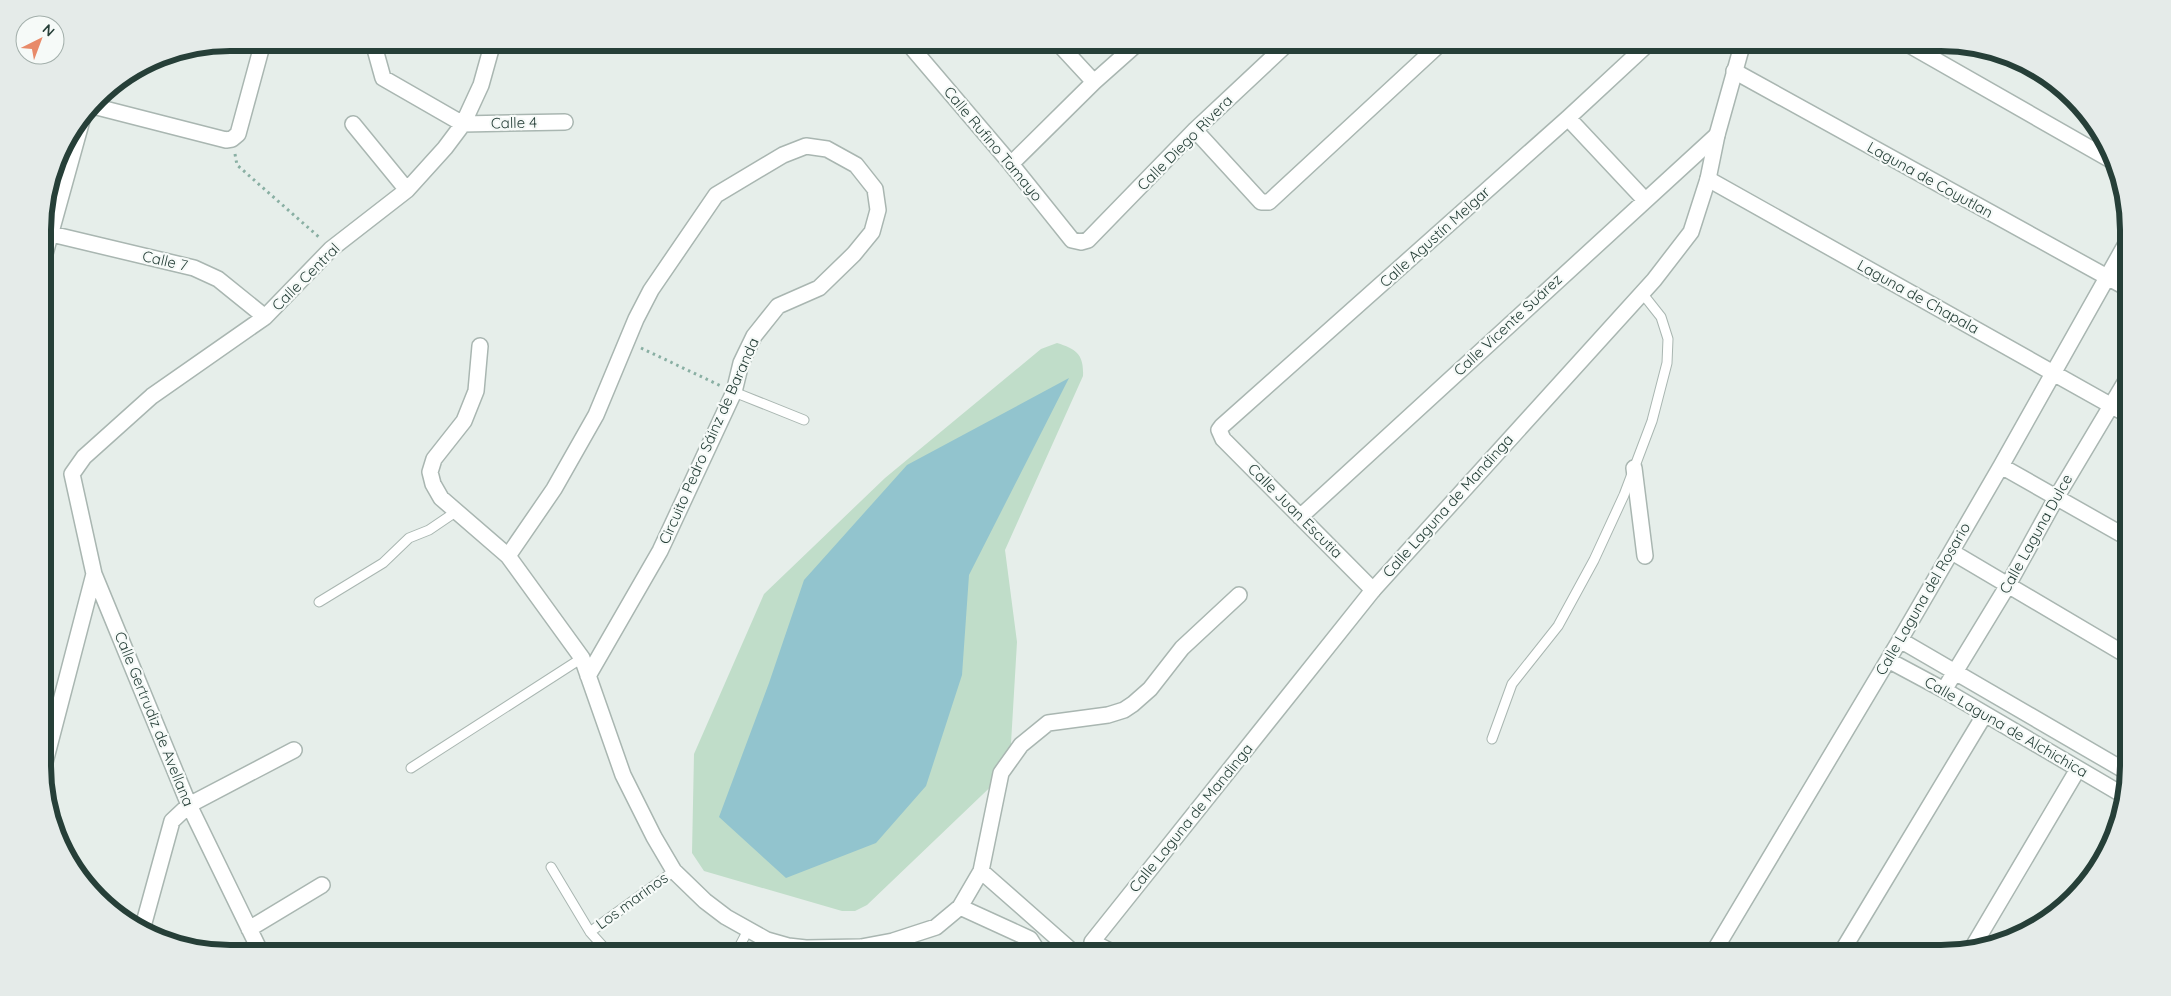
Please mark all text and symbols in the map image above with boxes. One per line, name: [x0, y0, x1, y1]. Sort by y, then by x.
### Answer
north arrow: [15, 15, 65, 65]
text: N: [39, 20, 59, 40]
street label: Calle Rufino Tamayo: [940, 82, 1047, 205]
street label: Calle Diego Rivera: [1133, 91, 1236, 194]
street label: Calle 4: [491, 113, 537, 132]
street label: Laguna de Coyutlan: [1864, 137, 1996, 222]
street label: Calle Agustín Melgar: [1375, 182, 1494, 291]
street label: Calle Central: [268, 239, 344, 315]
street label: Calle 7: [141, 246, 190, 275]
street label: Laguna de Chapala: [1854, 255, 1983, 338]
street label: Calle Vicente Suárez: [1450, 270, 1566, 380]
street label: Circuito Pedro Sáinz de Baranda: [654, 335, 763, 547]
street label: Calle Laguna de Mandinga: [1378, 430, 1517, 581]
street label: Calle Juan Escutia: [1244, 459, 1347, 562]
street label: Calle Laguna Dulce: [1995, 471, 2076, 597]
street label: Calle Laguna del Rosario: [1871, 519, 1974, 679]
street label: Calle Gertrudiz de Avellana: [111, 629, 198, 809]
street label: Calle Laguna de Alchichica: [1921, 672, 2091, 781]
street label: Calle Laguna de Mandinga: [1125, 739, 1257, 896]
street label: Los marinos: [592, 868, 672, 933]

